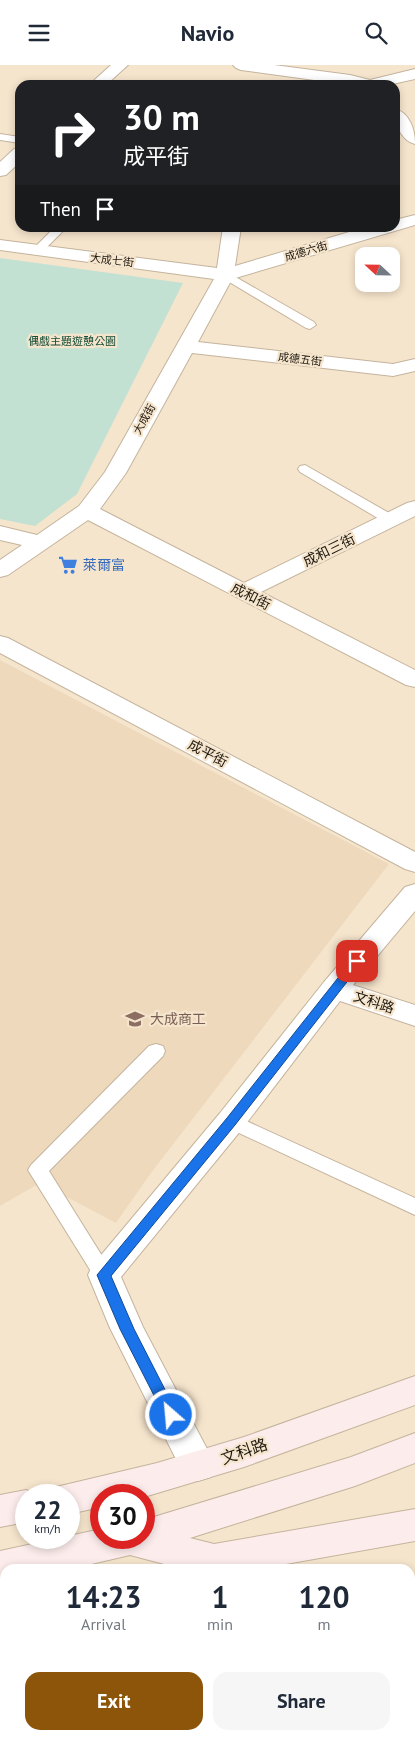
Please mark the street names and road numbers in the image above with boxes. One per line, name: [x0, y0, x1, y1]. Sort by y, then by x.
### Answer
street label: 成德六街: [283, 238, 329, 264]
street label: 大成七街: [89, 250, 135, 270]
street label: 成德五街: [277, 349, 323, 369]
street label: 大成街: [130, 401, 158, 437]
street label: 成和三街: [300, 530, 358, 570]
street label: 成和街: [228, 578, 274, 614]
street label: 成平街: [185, 735, 231, 771]
street label: 文科路: [351, 987, 397, 1017]
street label: 文科路: [218, 1434, 270, 1468]

